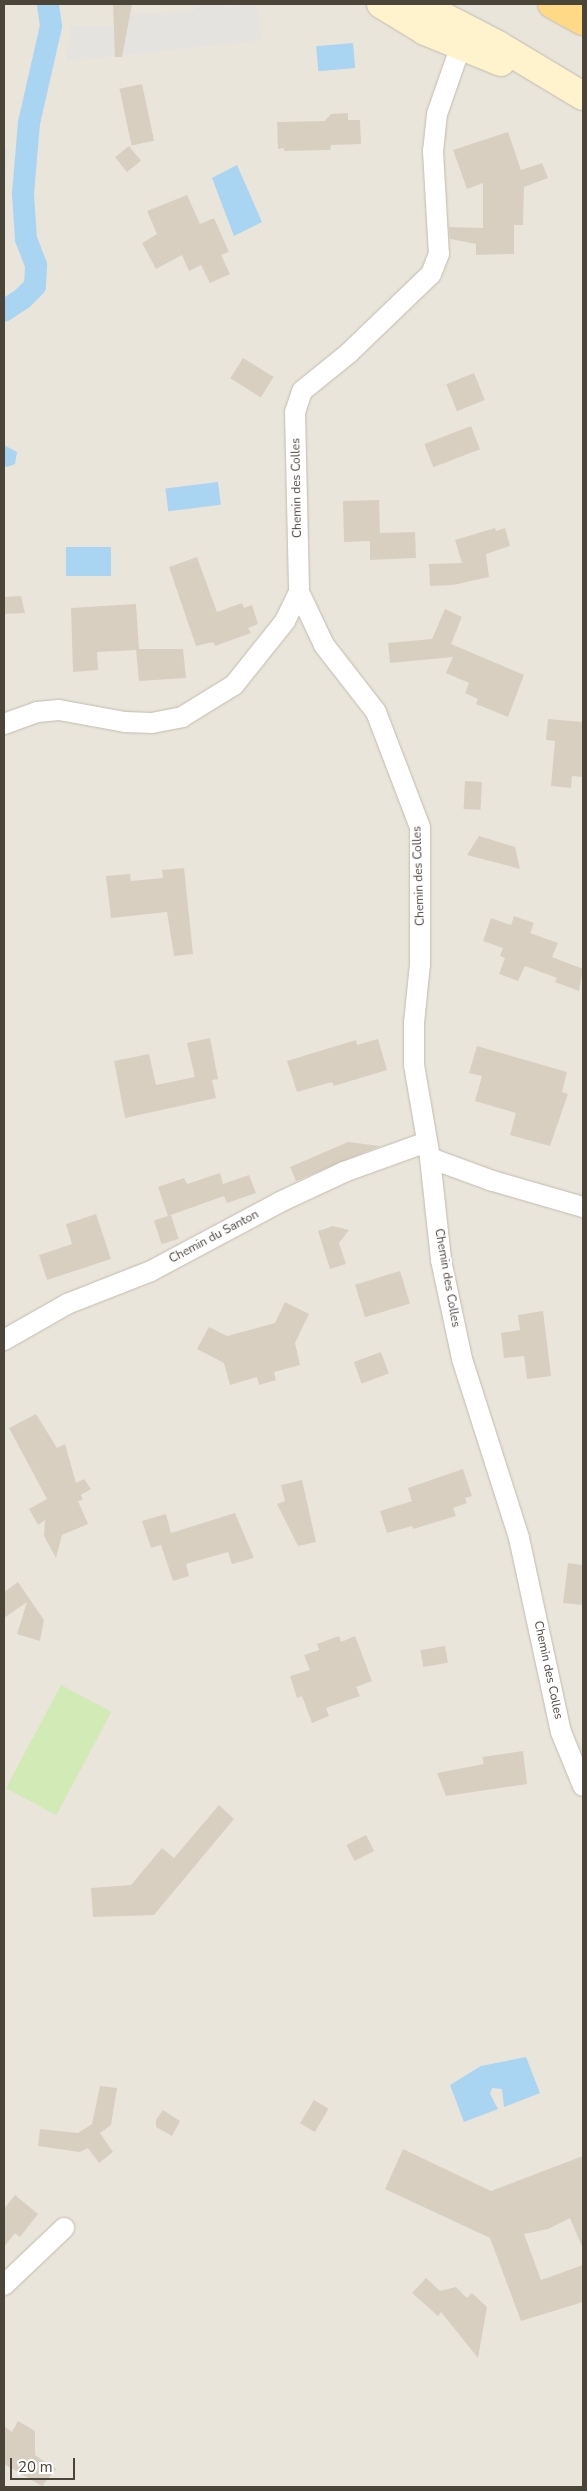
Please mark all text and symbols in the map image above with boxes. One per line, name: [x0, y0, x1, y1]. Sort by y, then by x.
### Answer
street label: Chemin des Colles: [289, 438, 305, 538]
street label: Chemin des Colles: [410, 826, 428, 926]
street label: Chemin du Santon: [167, 1207, 261, 1267]
street label: Chemin des Colles: [431, 1228, 463, 1328]
street label: Chemin des Colles: [531, 1620, 565, 1720]
scale bar: [12, 2448, 78, 2480]
text: 20 m: [18, 2457, 53, 2477]

